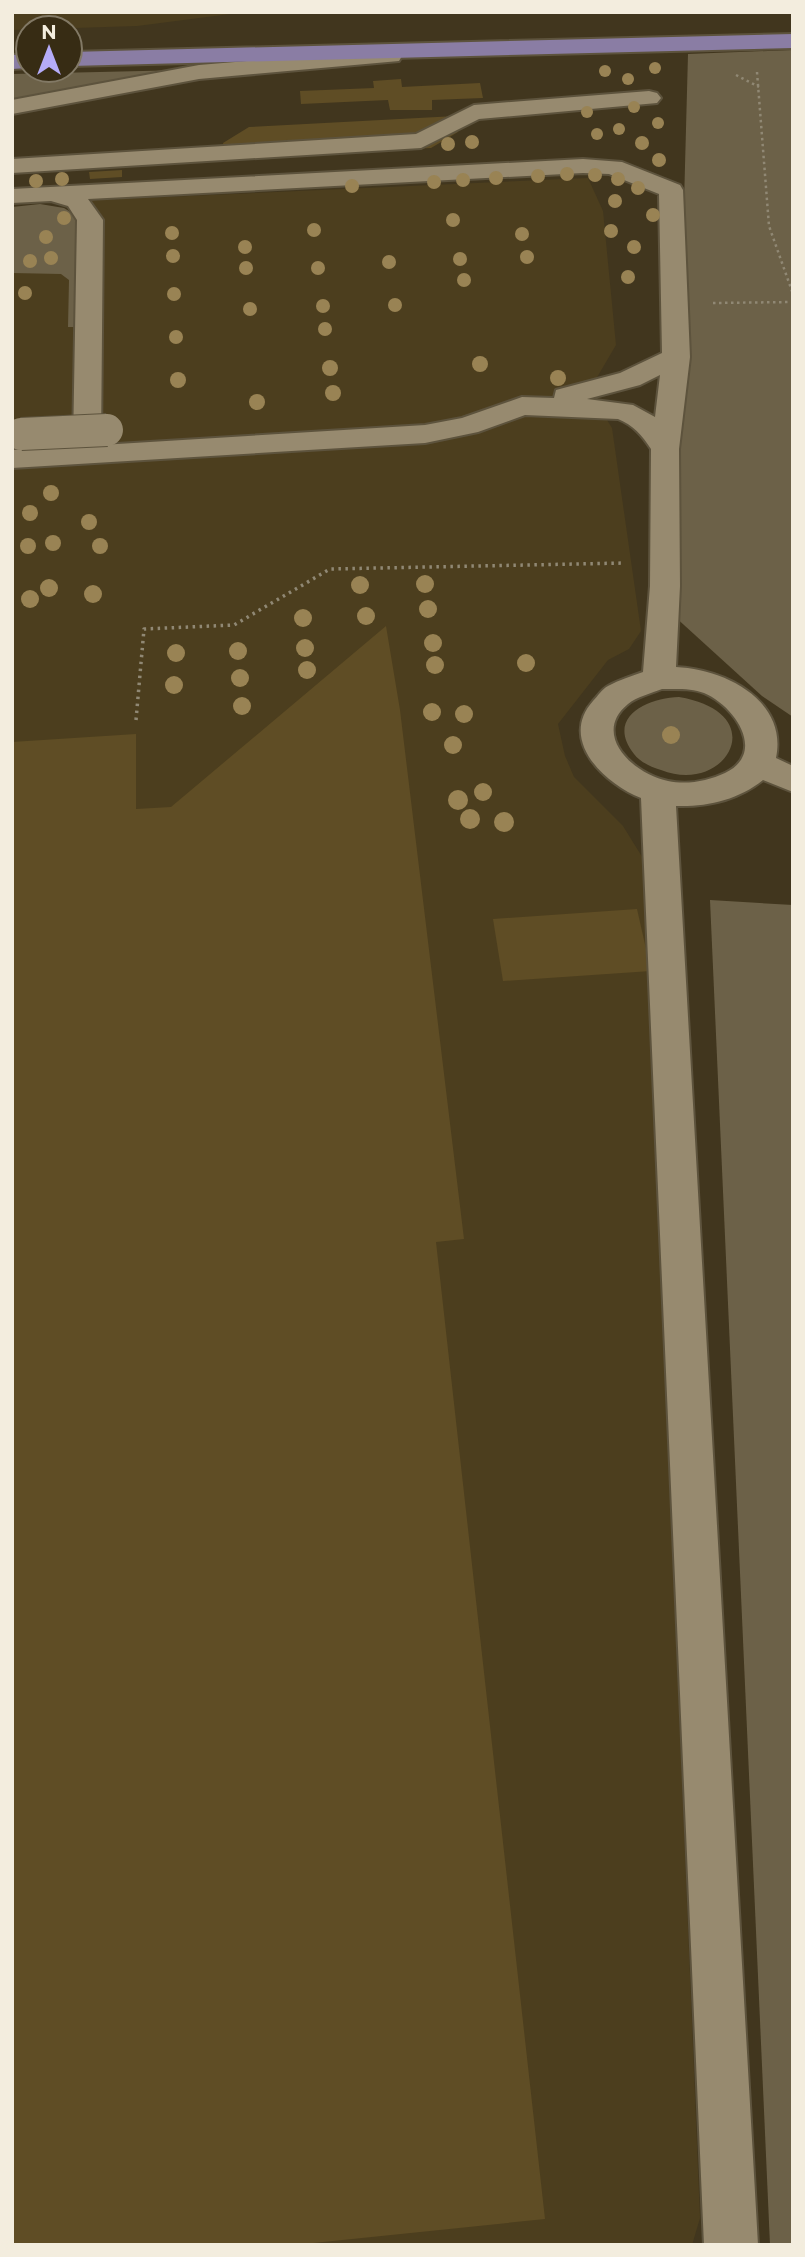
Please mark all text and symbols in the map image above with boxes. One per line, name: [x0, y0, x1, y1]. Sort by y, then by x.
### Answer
north arrow: [14, 14, 84, 84]
text: N: [41, 21, 57, 44]

